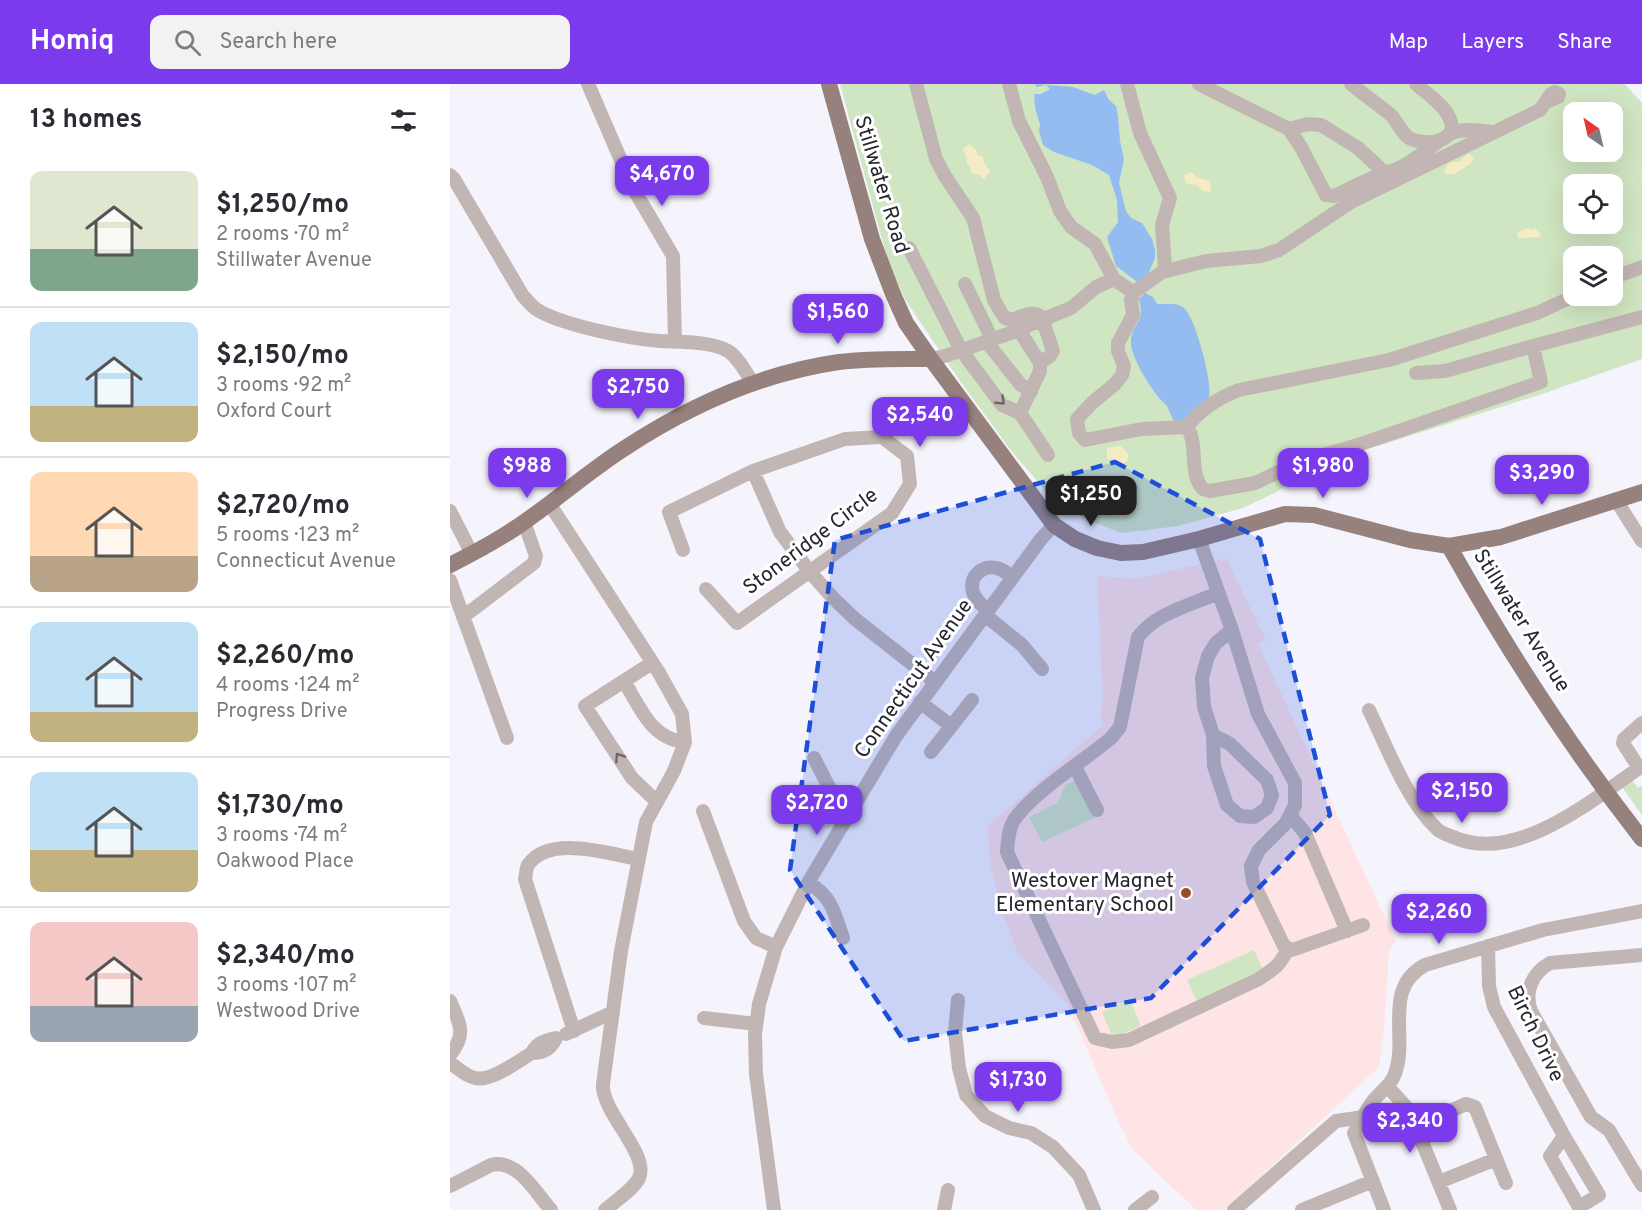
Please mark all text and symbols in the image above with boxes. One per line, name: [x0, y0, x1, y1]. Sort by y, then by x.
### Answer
search box: [150, 15, 570, 69]
text: Homiq: [30, 24, 114, 60]
icon: search: [171, 26, 204, 59]
text: Search here: [219, 29, 337, 56]
text: Map: [1389, 29, 1428, 56]
text: Layers: [1461, 29, 1524, 56]
text: Share: [1557, 29, 1612, 56]
north arrow: [1563, 102, 1623, 162]
map controls: [1563, 102, 1623, 306]
text: 13 homes: [30, 104, 142, 137]
icon: filters: [387, 104, 420, 137]
street label: Stillwater Road: [847, 113, 915, 257]
pin: $4,670: [613, 156, 711, 207]
text: $4,670: [629, 162, 695, 188]
button: locate: [1563, 174, 1623, 234]
text: $1,250/mo: [216, 189, 349, 222]
icon: home: [78, 195, 150, 267]
text: 2 rooms · 70 m²: [216, 222, 349, 248]
button: layers: [1563, 246, 1623, 306]
text: Stillwater Avenue: [216, 248, 372, 274]
pin: $1,560: [789, 294, 887, 345]
text: $1,560: [807, 300, 869, 326]
text: $2,150/mo: [216, 340, 349, 373]
icon: home: [78, 346, 150, 418]
pin: $2,750: [589, 369, 687, 420]
text: 3 rooms · 92 m²: [216, 373, 351, 399]
text: $2,750: [606, 375, 670, 401]
one-way arrow: [994, 394, 1005, 405]
pin: $2,540: [871, 397, 969, 448]
text: Oxford Court: [216, 399, 332, 425]
text: $2,540: [886, 403, 954, 429]
pin: $988: [491, 448, 563, 499]
pin: $1,980: [1274, 448, 1372, 499]
text: $988: [502, 454, 552, 480]
text: $1,980: [1292, 454, 1354, 480]
pin: $3,290: [1493, 455, 1591, 506]
text: $3,290: [1509, 461, 1575, 487]
pin: $1,250: [1042, 476, 1140, 527]
street label: Stoneridge Circle: [738, 482, 884, 602]
text: $1,250: [1060, 482, 1122, 508]
text: $2,720/mo: [216, 490, 350, 523]
icon: home: [78, 496, 150, 568]
text: 5 rooms · 123 m²: [216, 523, 359, 549]
street label: Stillwater Avenue: [1466, 545, 1576, 697]
text: Connecticut Avenue: [216, 549, 396, 575]
street label: Connecticut Avenue: [849, 594, 979, 764]
text: $2,260/mo: [216, 640, 354, 673]
icon: home: [78, 646, 150, 718]
text: 4 rooms · 124 m²: [216, 673, 359, 699]
text: Progress Drive: [216, 699, 347, 725]
one-way arrow: [614, 753, 626, 763]
pin: $2,150: [1413, 773, 1511, 824]
text: $2,150: [1431, 779, 1493, 805]
pin: $2,720: [768, 785, 866, 836]
text: $1,730/mo: [216, 790, 344, 823]
text: $2,720: [785, 791, 849, 817]
icon: home: [78, 796, 150, 868]
text: 3 rooms · 74 m²: [216, 823, 347, 849]
text: Oakwood Place: [216, 849, 354, 875]
place label: Westover Magnet Elementary School: [996, 868, 1174, 919]
marker: Westover Magnet Elementary School: [1179, 886, 1193, 900]
pin: $2,260: [1390, 894, 1488, 945]
text: $2,260: [1406, 900, 1472, 926]
text: $2,340/mo: [216, 940, 355, 973]
icon: home: [78, 946, 150, 1018]
text: 3 rooms · 107 m²: [216, 973, 357, 999]
street label: Birch Drive: [1500, 981, 1570, 1087]
text: Westwood Drive: [216, 999, 360, 1025]
pin: $1,730: [969, 1062, 1067, 1113]
text: $1,730: [989, 1068, 1047, 1094]
pin: $2,340: [1361, 1103, 1459, 1154]
text: $2,340: [1376, 1109, 1444, 1135]

